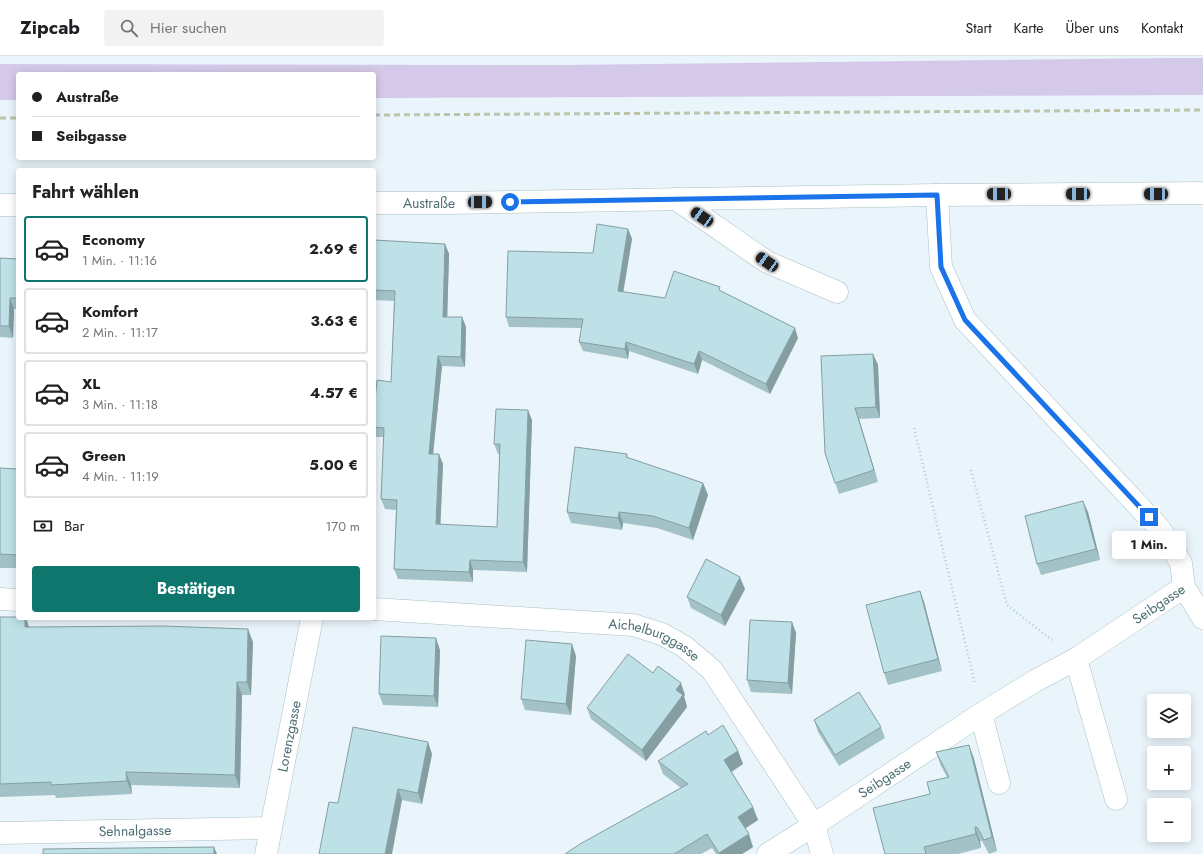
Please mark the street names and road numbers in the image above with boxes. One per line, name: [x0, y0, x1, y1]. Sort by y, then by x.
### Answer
street label: Austraße: [403, 193, 455, 213]
street label: Seibgasse: [1128, 579, 1189, 629]
street label: Aichelburggasse: [608, 613, 704, 666]
street label: Lorenzgasse: [272, 699, 306, 774]
street label: Seibgasse: [854, 753, 915, 803]
street label: Sehnalgasse: [98, 820, 172, 841]

